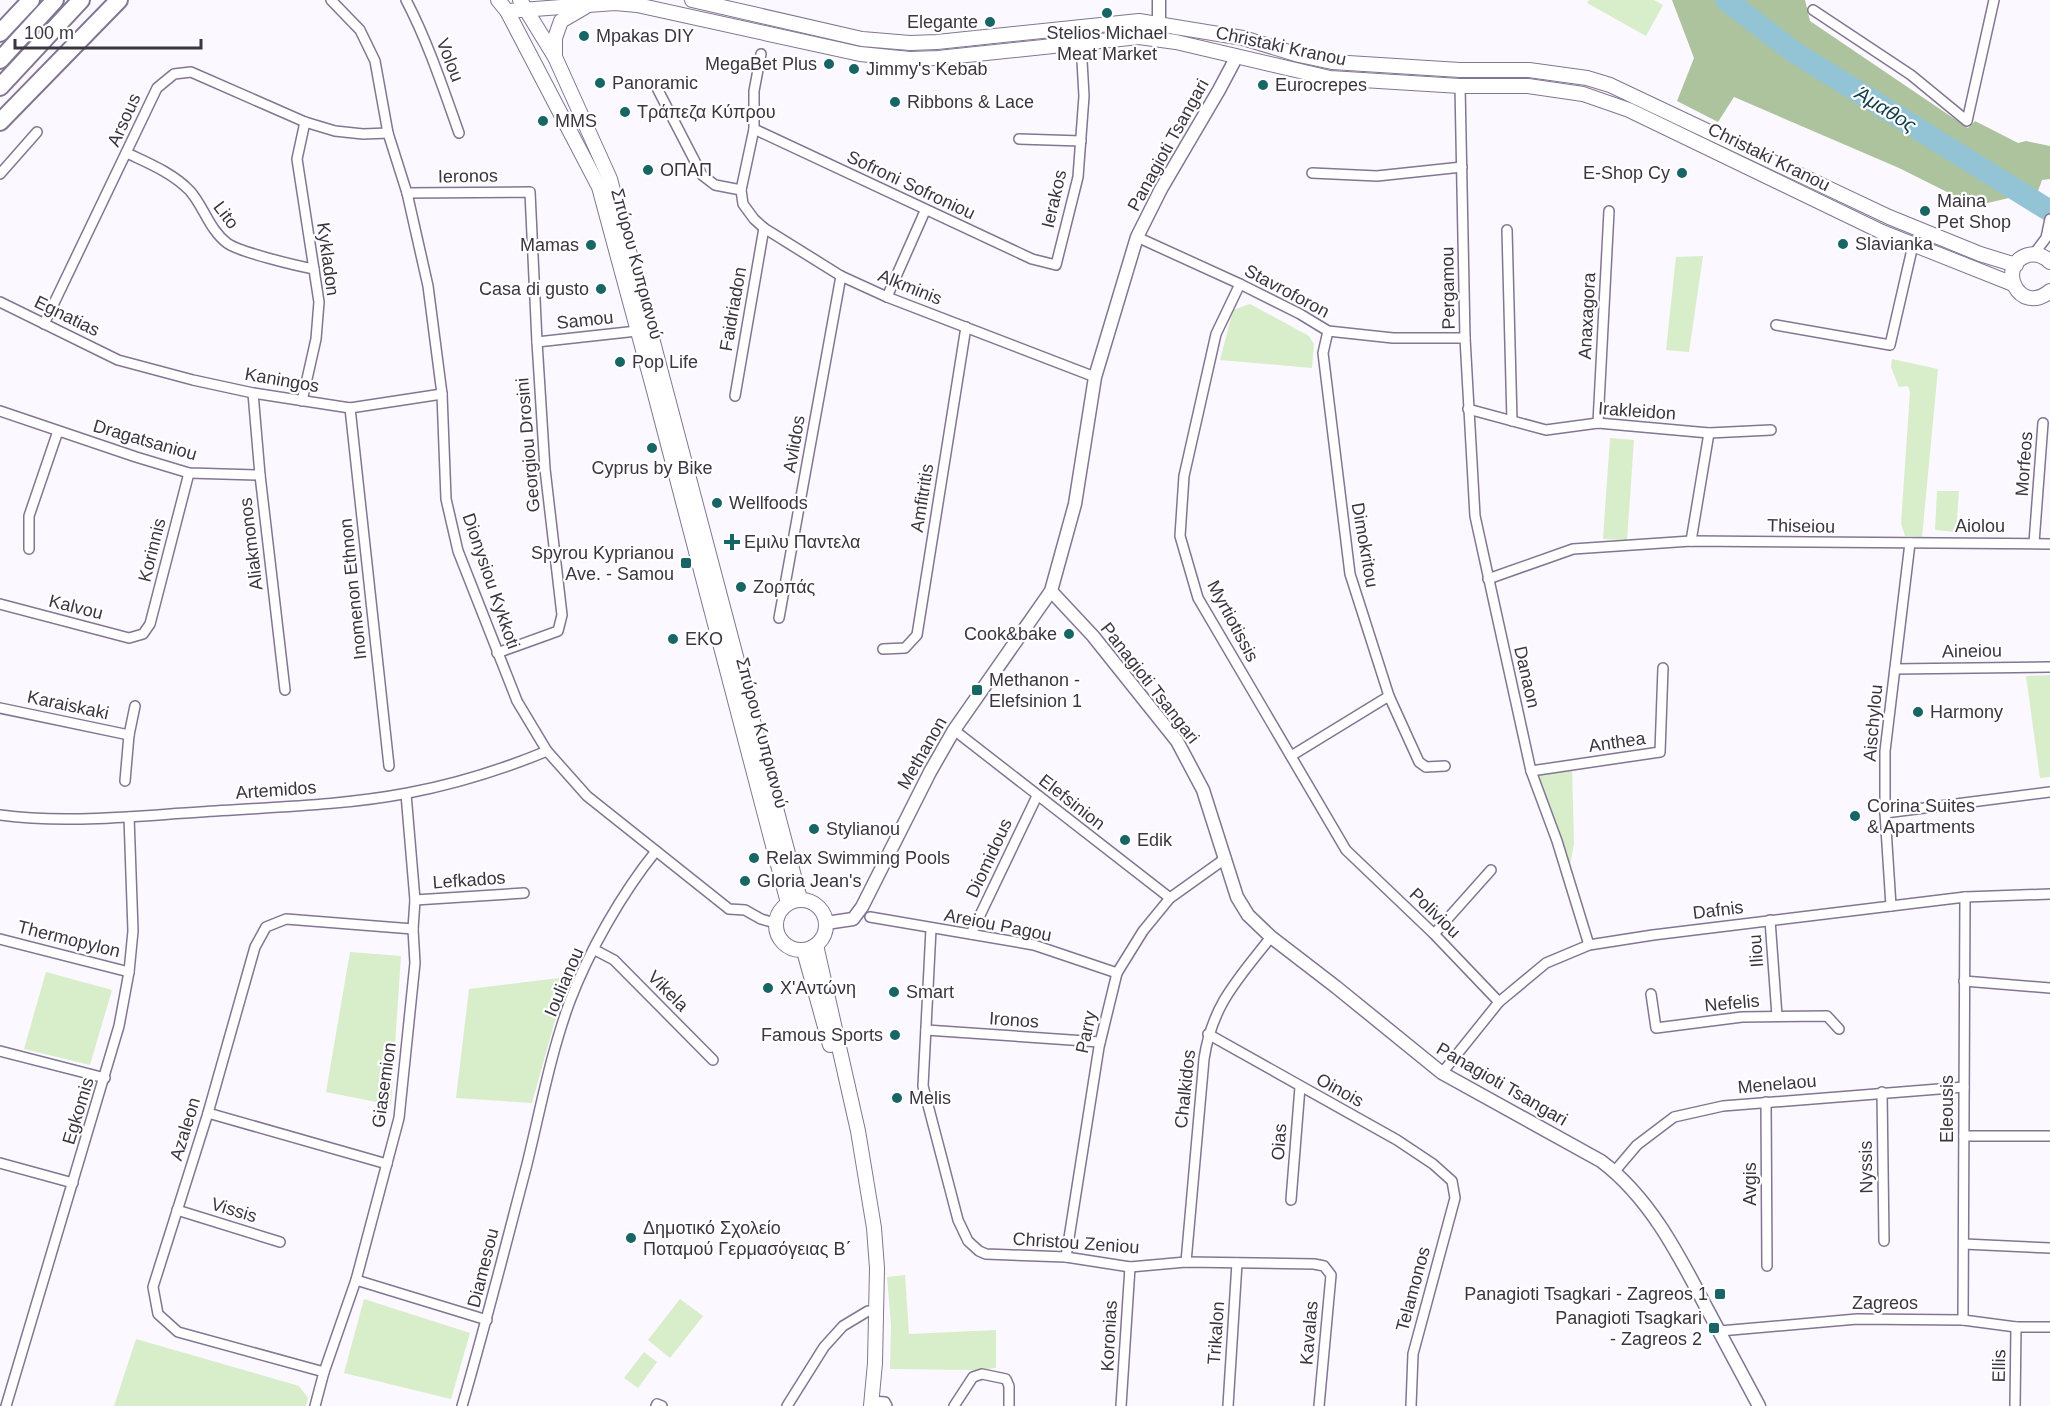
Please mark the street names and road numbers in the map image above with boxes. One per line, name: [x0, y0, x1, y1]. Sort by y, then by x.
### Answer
street label: Christaki Kranou: [1214, 22, 1348, 70]
street label: Volou: [433, 35, 467, 85]
street label: Panagioti Tsangari: [1123, 76, 1213, 214]
street label: Arsous: [103, 90, 145, 150]
street label: Christaki Kranou: [1705, 119, 1833, 195]
street label: Sofroni Sofroniou: [844, 147, 978, 223]
street label: Ieronos: [438, 165, 498, 187]
street label: Ierakos: [1038, 168, 1070, 230]
street label: Σπύρου Κυπριανού: [607, 186, 667, 342]
street label: Lito: [209, 197, 243, 233]
street label: Kykladon: [313, 221, 343, 297]
street label: Pergamou: [1437, 246, 1459, 330]
street label: Stavroforon: [1241, 260, 1333, 322]
street label: Faidriadon: [716, 265, 750, 353]
street label: Alkminis: [875, 265, 945, 309]
street label: Anaxagora: [1575, 271, 1599, 360]
street label: Egnatias: [31, 292, 103, 340]
street label: Samou: [556, 307, 614, 333]
street label: Kaningos: [243, 364, 321, 396]
street label: Georgiou Drosini: [512, 377, 544, 513]
street label: Irakleidon: [1597, 398, 1677, 424]
street label: Avlidos: [779, 414, 809, 474]
street label: Dragatsaniou: [91, 416, 199, 464]
street label: Morfeos: [2012, 431, 2036, 497]
street label: Amfitritis: [907, 462, 937, 534]
street label: Aliakmonos: [235, 497, 267, 591]
street label: Dimokritou: [1348, 501, 1382, 589]
street label: Dionysiou Kykkoti: [458, 511, 524, 651]
street label: Thiseiou: [1767, 515, 1835, 537]
street label: Korinnis: [134, 516, 170, 584]
street label: Aiolou: [1955, 516, 2005, 536]
street label: Inomenon Ethnon: [336, 517, 370, 661]
street label: Myrtiotissis: [1203, 577, 1263, 665]
street label: Kalvou: [47, 591, 105, 623]
street label: Panagioti Tsangari: [1097, 619, 1203, 747]
street label: Aineiou: [1942, 640, 2002, 662]
street label: Danaon: [1510, 644, 1544, 710]
street label: Σπύρου Κυπριανού: [732, 655, 792, 811]
street label: Aischylou: [1860, 684, 1886, 762]
street label: Karaiskaki: [25, 687, 111, 723]
street label: Methanon: [893, 713, 951, 793]
street label: Anthea: [1587, 728, 1648, 756]
street label: Elefsinion: [1035, 770, 1109, 834]
street label: Artemidos: [235, 777, 317, 803]
street label: Diomidous: [962, 815, 1016, 901]
street label: Lefkados: [432, 867, 506, 893]
street label: Poliviou: [1405, 884, 1465, 942]
street label: Dafnis: [1691, 897, 1745, 923]
street label: Areiou Pagou: [943, 905, 1053, 945]
street label: Thermopylon: [16, 917, 122, 961]
street label: Iliou: [1745, 934, 1767, 968]
street label: Ioulianou: [541, 944, 587, 1020]
street label: Vikela: [644, 967, 693, 1016]
street label: Nefelis: [1704, 991, 1760, 1015]
street label: Ironos: [988, 1008, 1040, 1032]
street label: Parry: [1072, 1009, 1100, 1055]
street label: Panagioti Tsangari: [1433, 1038, 1571, 1130]
street label: Giasemion: [368, 1041, 400, 1129]
street label: Chalkidos: [1171, 1049, 1199, 1129]
street label: Oinois: [1313, 1069, 1367, 1111]
street label: Menelaou: [1737, 1071, 1817, 1097]
street label: Egkomis: [58, 1075, 98, 1147]
street label: Eleousis: [1937, 1075, 1957, 1143]
street label: Azaleon: [166, 1095, 204, 1163]
street label: Oias: [1268, 1123, 1290, 1161]
street label: Nyssis: [1856, 1140, 1876, 1194]
street label: Avgis: [1740, 1162, 1760, 1206]
street label: Vissis: [209, 1194, 259, 1226]
street label: Diamesou: [463, 1226, 503, 1310]
street label: Christou Zeniou: [1012, 1229, 1140, 1257]
street label: Telamonos: [1392, 1244, 1434, 1334]
street label: Zagreos: [1852, 1293, 1918, 1313]
street label: Koronias: [1097, 1300, 1121, 1372]
street label: Kavalas: [1296, 1300, 1322, 1366]
street label: Trikalon: [1204, 1301, 1228, 1365]
street label: Ellis: [1989, 1349, 2009, 1383]

